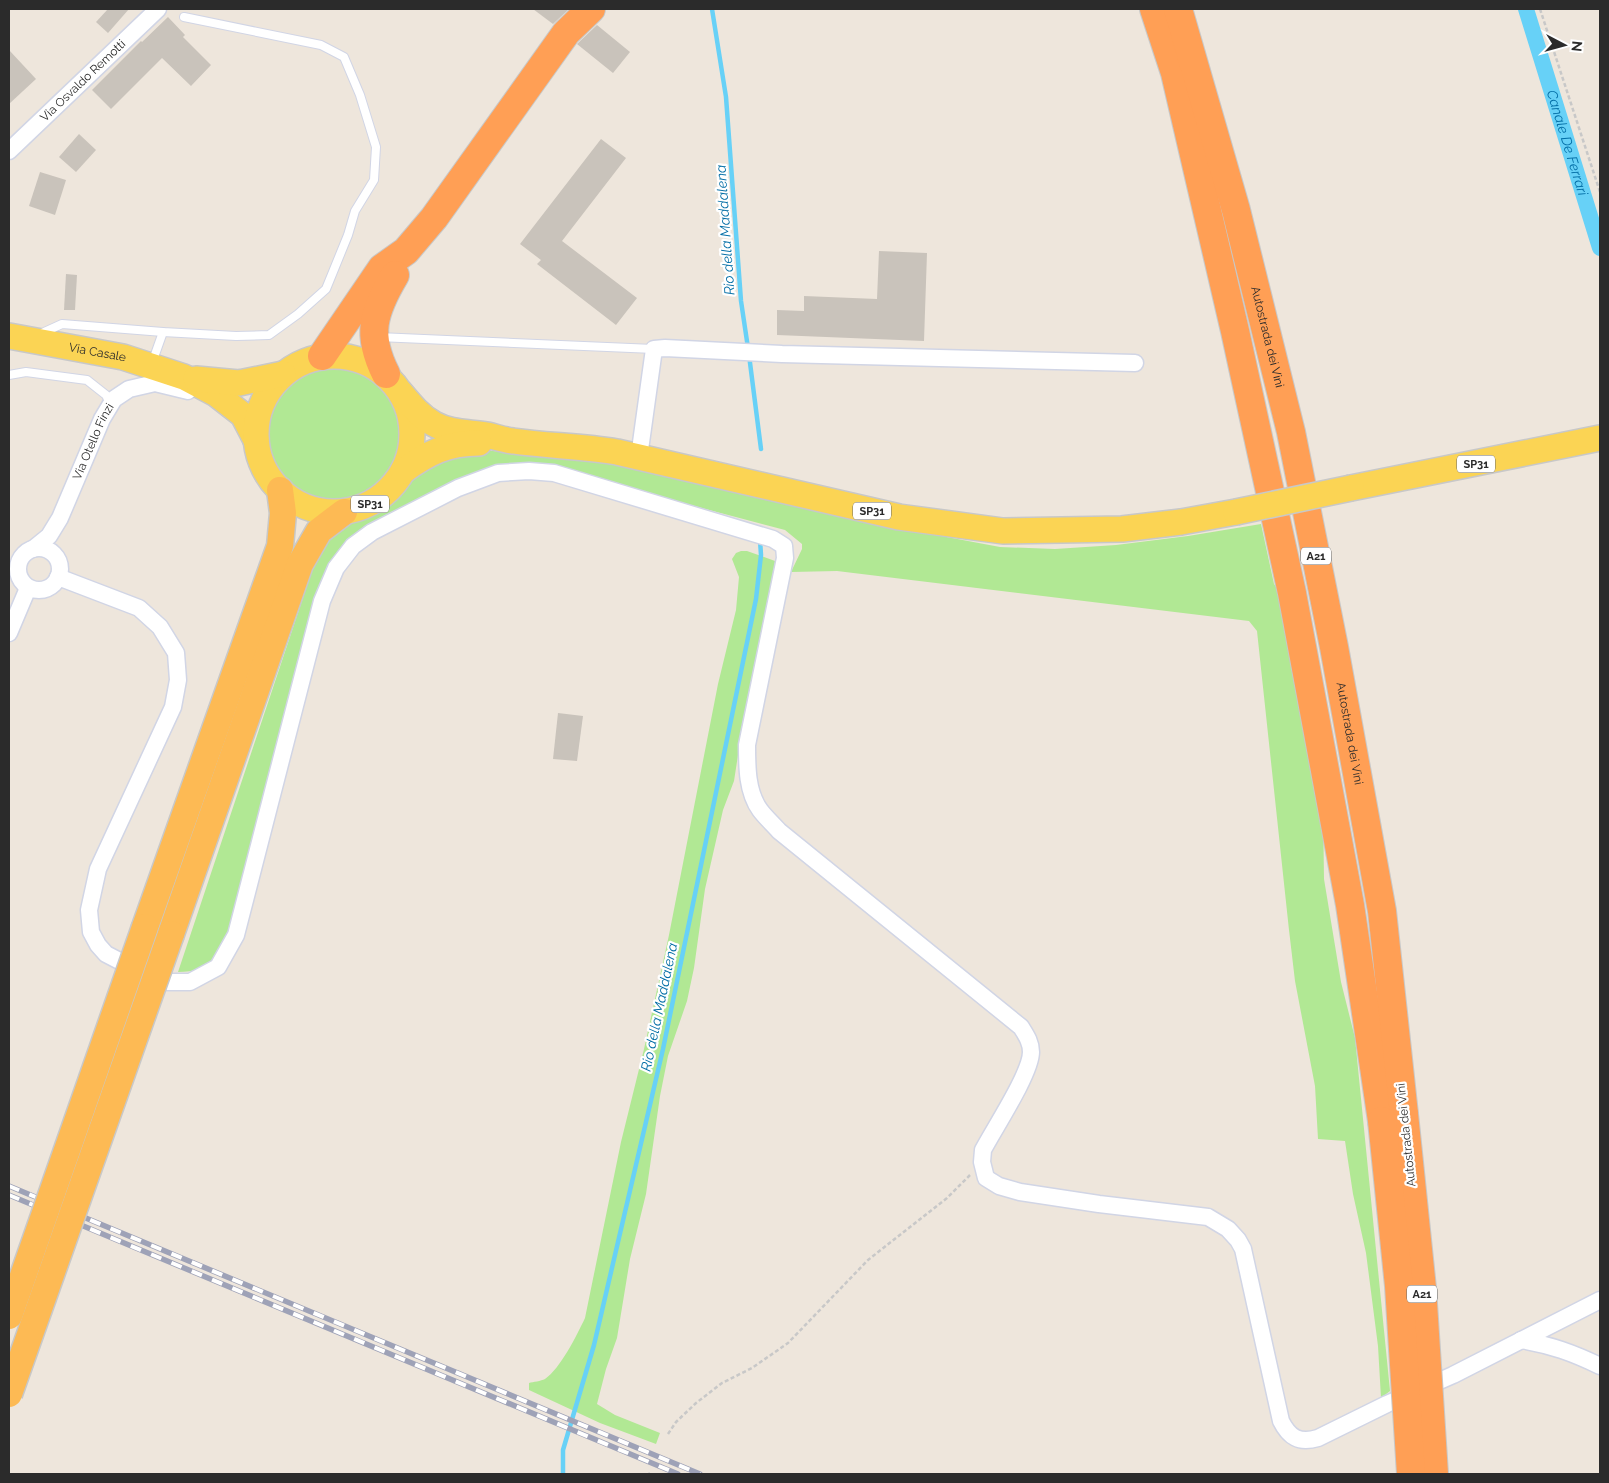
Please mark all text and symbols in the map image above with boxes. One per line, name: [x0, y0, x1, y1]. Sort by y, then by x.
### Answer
north arrow: [1539, 20, 1589, 70]
street label: Via Osvaldo Remotti: [37, 37, 128, 124]
text: N: [1568, 40, 1585, 53]
water label: Canale De Ferrari: [1544, 88, 1592, 198]
water label: Rio della Maddalena: [712, 164, 738, 296]
street label: Autostrada dei Vini: [1248, 285, 1287, 389]
street label: Via Casale: [68, 340, 127, 364]
street label: Via Otello Finzi: [70, 401, 117, 482]
road number: SP31: [1457, 456, 1495, 472]
road number: SP31: [351, 496, 389, 512]
road number: SP31: [853, 502, 891, 520]
road number: A21: [1301, 548, 1331, 564]
street label: Autostrada dei Vini: [1334, 681, 1366, 786]
water label: Rio della Maddalena: [638, 941, 680, 1073]
street label: Autostrada dei Vini: [1394, 1083, 1418, 1187]
road number: A21: [1407, 1286, 1437, 1302]

